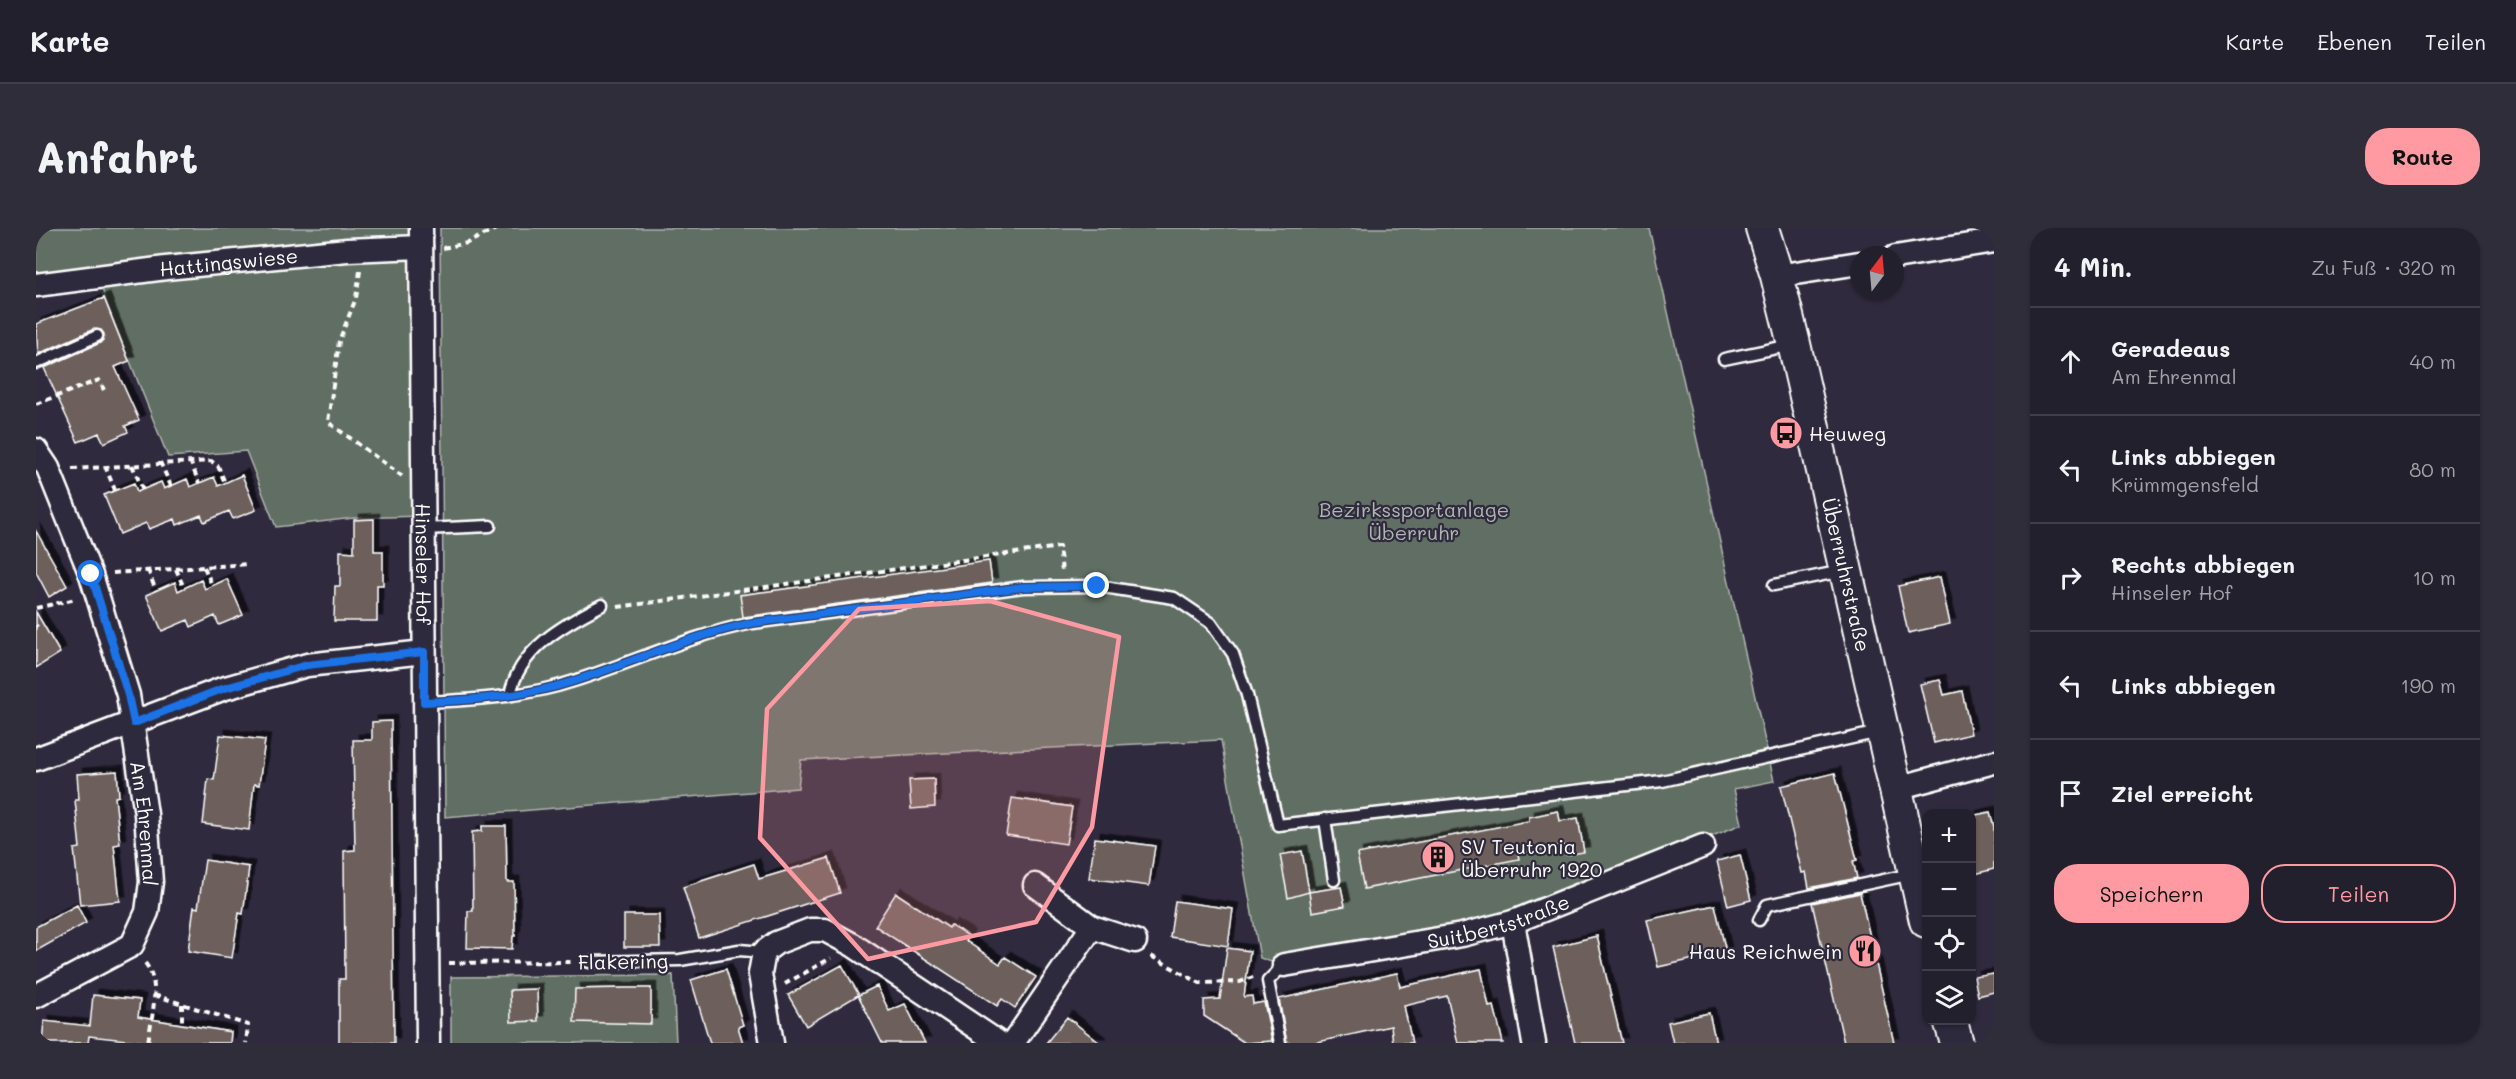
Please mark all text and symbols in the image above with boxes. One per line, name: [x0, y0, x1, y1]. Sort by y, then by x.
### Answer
text: Karte: [30, 23, 109, 59]
text: Karte: [2226, 28, 2284, 55]
text: Ebenen: [2317, 28, 2392, 55]
text: Teilen: [2425, 28, 2486, 55]
button: Route: [2365, 128, 2480, 185]
text: Anfahrt: [36, 129, 198, 184]
street label: Hattingswiese: [158, 242, 299, 282]
north arrow: [1850, 246, 1904, 300]
text: 4 Min.: [2054, 250, 2133, 284]
text: Zu Fuß · 320 m: [2311, 254, 2456, 280]
text: Geradeaus: [2111, 334, 2230, 363]
icon: ahead: [2054, 345, 2087, 378]
text: 40 m: [2410, 348, 2456, 374]
text: Am Ehrenmal: [2111, 363, 2237, 389]
bus stop icon: Heuweg: [1768, 415, 1804, 451]
place label: Heuweg: [1809, 420, 1886, 446]
text: Links abbiegen: [2111, 442, 2276, 471]
icon: left: [2054, 453, 2087, 486]
text: 80 m: [2409, 456, 2456, 482]
text: Krümmgensfeld: [2111, 471, 2259, 497]
street label: Überruhrstraße: [1817, 495, 1877, 654]
park label: Bezirkssportanlage Überruhr: [1319, 496, 1509, 545]
street label: Hinseler Hof: [410, 503, 437, 626]
text: Rechts abbiegen: [2111, 550, 2295, 579]
route start: [77, 560, 103, 586]
icon: right: [2054, 561, 2087, 594]
text: 10 m: [2412, 564, 2456, 590]
route end: [1083, 572, 1109, 598]
text: Hinseler Hof: [2111, 579, 2232, 605]
icon: left: [2054, 669, 2087, 702]
text: Links abbiegen: [2111, 671, 2276, 700]
text: 190 m: [2401, 672, 2456, 698]
street label: Am Ehrenmal: [125, 759, 164, 888]
icon: arrive: [2054, 777, 2087, 810]
text: Ziel erreicht: [2111, 779, 2253, 808]
map controls: [1922, 809, 1976, 1025]
button: +: [1922, 809, 1976, 863]
place label: SV Teutonia Überruhr 1920: [1461, 833, 1602, 882]
building icon: SV Teutonia Überruhr 1920: [1420, 839, 1456, 875]
button: −: [1922, 863, 1976, 917]
button: Speichern: [2054, 864, 2249, 923]
button: Teilen: [2261, 864, 2456, 923]
street label: Suitbertstraße: [1425, 888, 1573, 954]
button: locate: [1922, 917, 1976, 971]
restaurant icon: Haus Reichwein: [1847, 933, 1883, 969]
place label: Haus Reichwein: [1689, 938, 1842, 964]
street label: Flakering: [578, 947, 668, 975]
button: layers: [1922, 971, 1976, 1025]

